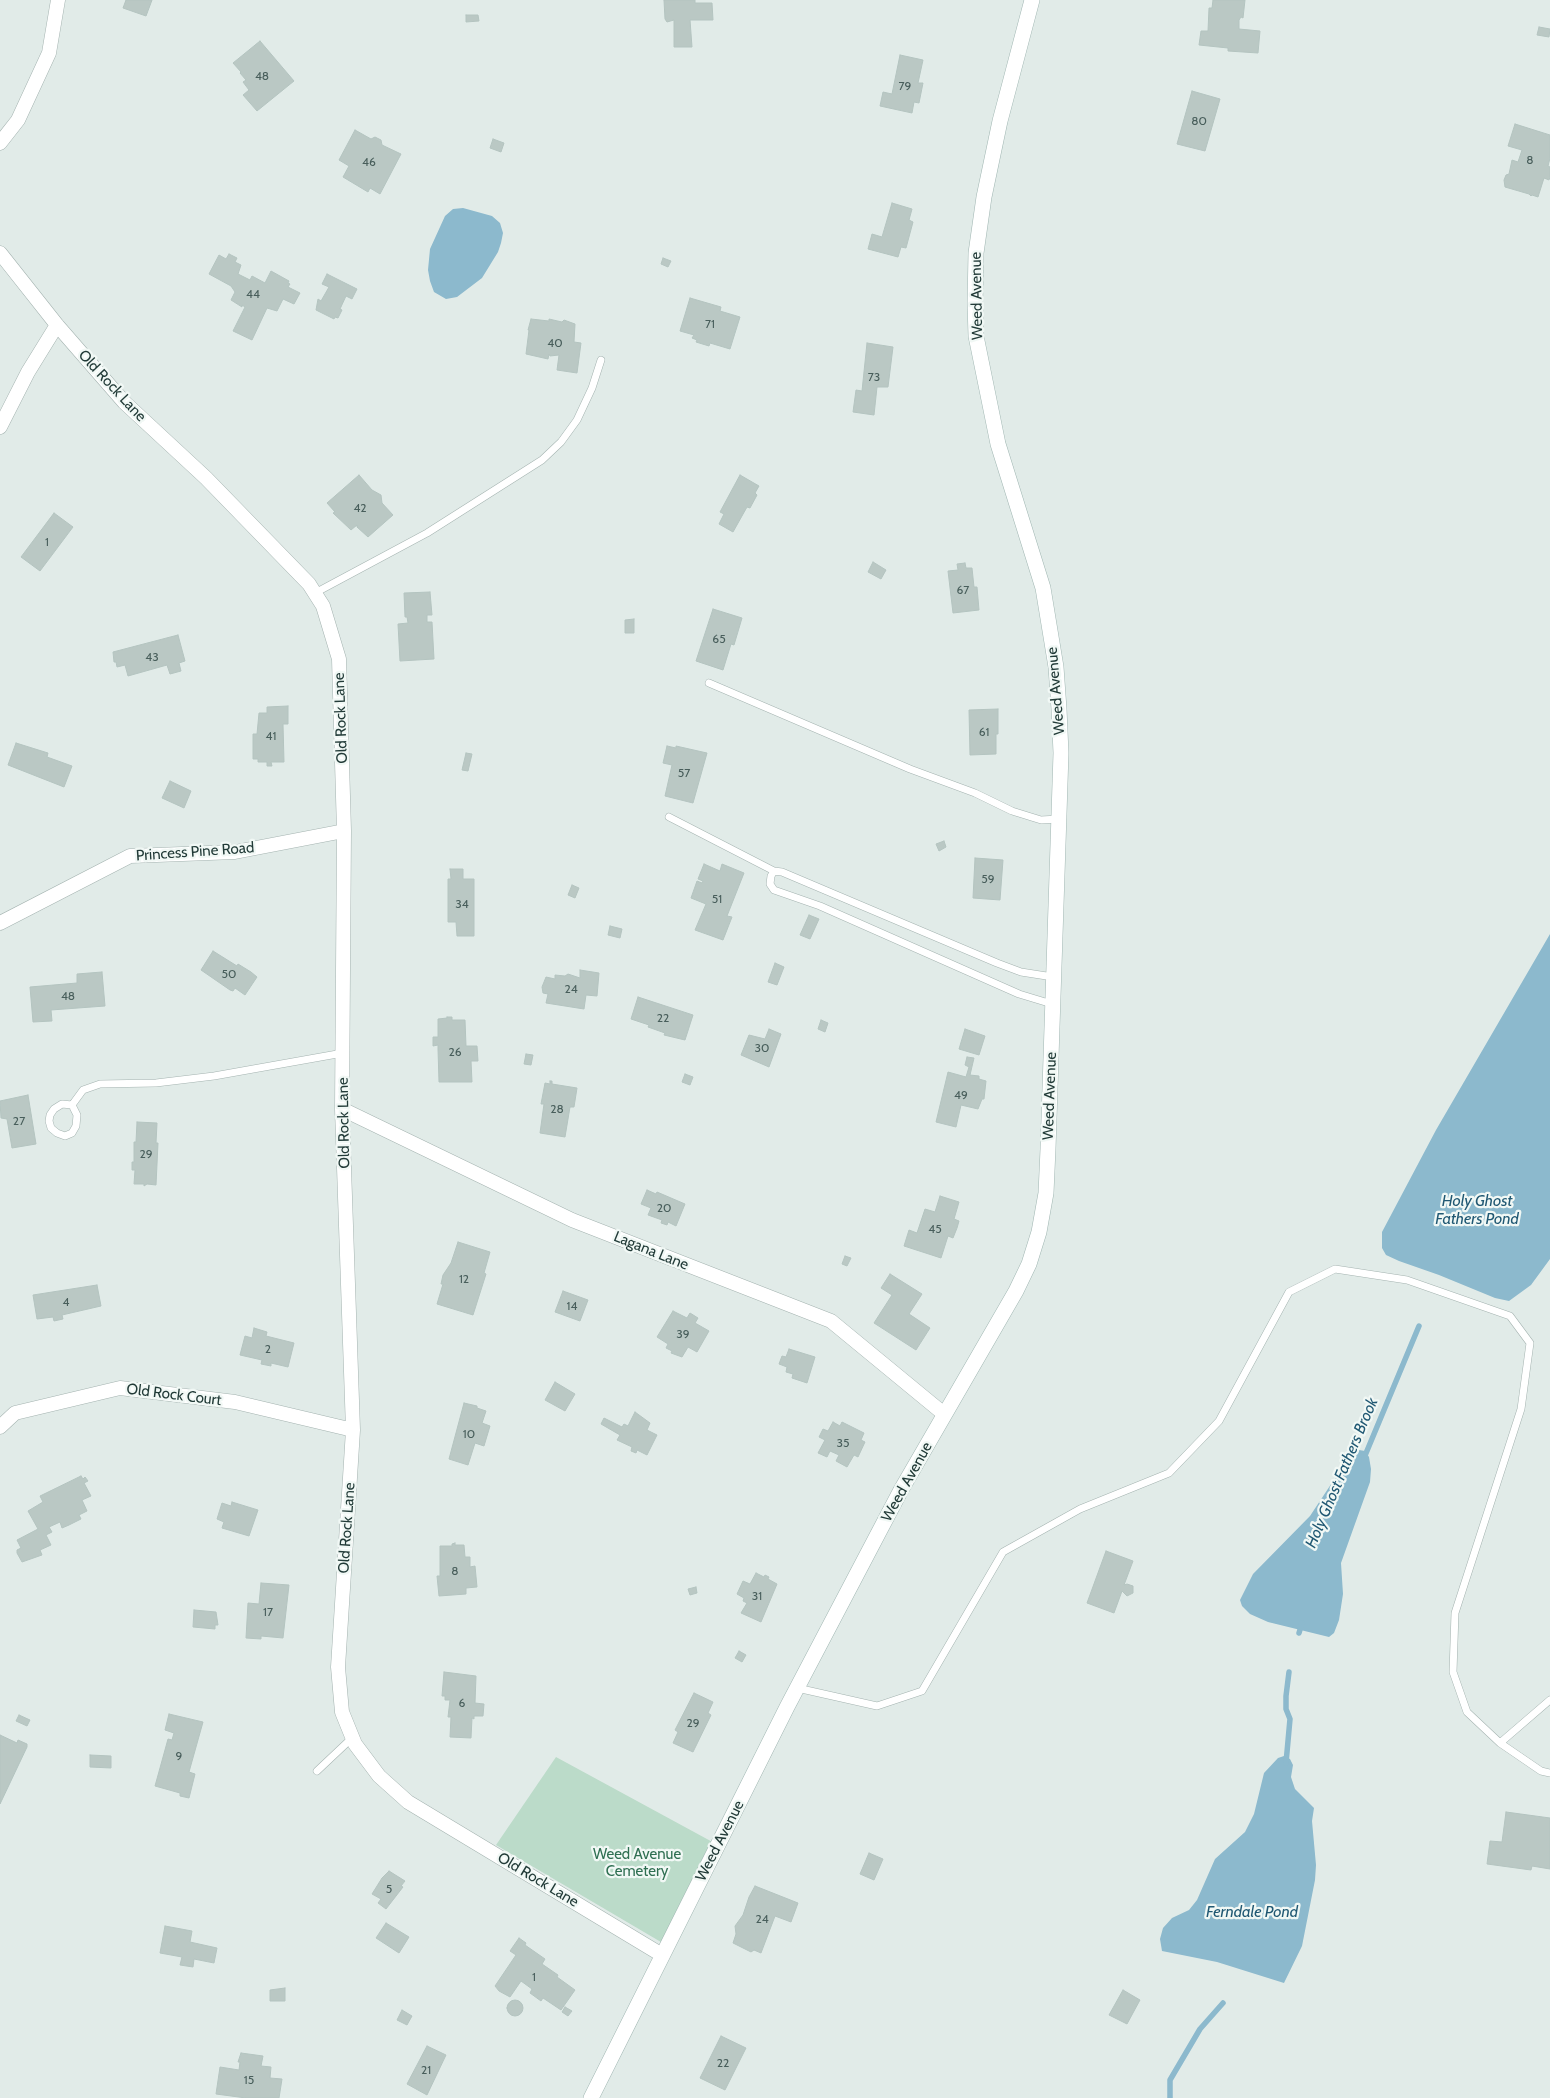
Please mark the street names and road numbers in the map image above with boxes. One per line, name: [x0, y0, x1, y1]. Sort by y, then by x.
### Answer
street label: Weed Avenue: [967, 252, 987, 340]
street label: Old Rock Lane: [74, 346, 150, 426]
street label: Weed Avenue: [1043, 646, 1069, 736]
street label: Old Rock Lane: [330, 672, 352, 764]
street label: Princess Pine Road: [135, 839, 255, 865]
street label: Weed Avenue: [1039, 1052, 1061, 1140]
street label: Old Rock Lane: [334, 1077, 354, 1169]
street label: Lagana Lane: [611, 1228, 691, 1274]
street label: Old Rock Court: [126, 1380, 222, 1410]
street label: Weed Avenue: [878, 1439, 936, 1525]
street label: Old Rock Lane: [335, 1482, 359, 1574]
street label: Weed Avenue: [692, 1798, 748, 1884]
street label: Old Rock Lane: [494, 1849, 582, 1911]

